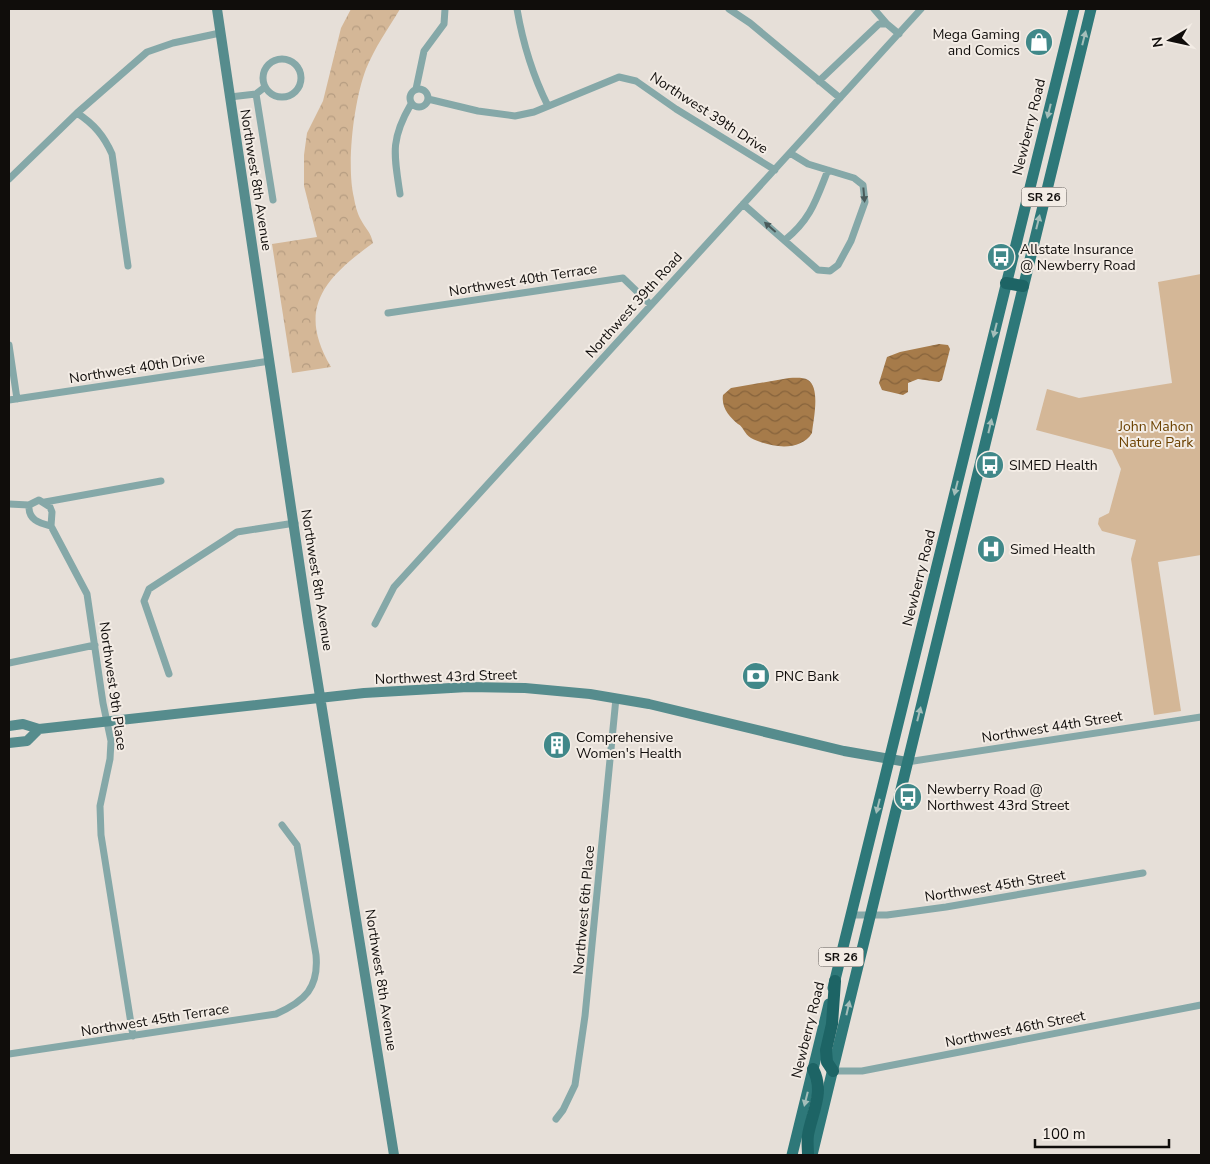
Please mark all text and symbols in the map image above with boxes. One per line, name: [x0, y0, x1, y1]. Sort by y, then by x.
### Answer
north arrow: [1145, 15, 1195, 65]
place label: Mega Gaming and Comics: [932, 25, 1020, 60]
shop icon: Mega Gaming and Comics: [1024, 27, 1054, 57]
one-way arrow: [1080, 30, 1088, 45]
text: N: [1147, 35, 1168, 49]
street label: Northwest 39th Drive: [646, 68, 772, 158]
street label: Newberry Road: [1008, 77, 1050, 177]
one-way arrow: [1045, 103, 1053, 118]
street label: Northwest 8th Avenue: [235, 108, 277, 252]
one-way arrow: [860, 187, 868, 203]
road number: SR 26: [1022, 188, 1066, 206]
one-way arrow: [1034, 214, 1042, 229]
one-way arrow: [763, 222, 776, 233]
place label: Allstate Insurance @ Newberry Road: [1020, 240, 1136, 275]
bus stop icon: Allstate Insurance @ Newberry Road: [986, 242, 1016, 272]
street label: Northwest 39th Road: [581, 248, 687, 362]
street label: Northwest 40th Terrace: [448, 259, 598, 301]
one-way arrow: [991, 323, 999, 338]
street label: Northwest 40th Drive: [68, 348, 206, 388]
park label: John Mahon Nature Park: [1118, 417, 1194, 452]
one-way arrow: [986, 418, 994, 433]
bus stop icon: SIMED Health: [975, 450, 1005, 480]
place label: SIMED Health: [1009, 456, 1098, 475]
one-way arrow: [952, 480, 960, 495]
street label: Northwest 8th Avenue: [296, 508, 338, 652]
street label: Newberry Road: [898, 528, 940, 628]
hospital icon: Simed Health: [976, 534, 1006, 564]
place label: Simed Health: [1010, 540, 1095, 559]
street label: Northwest 9th Place: [95, 620, 131, 752]
bank icon: PNC Bank: [741, 661, 771, 691]
street label: Northwest 43rd Street: [375, 665, 518, 689]
place label: PNC Bank: [775, 667, 840, 686]
street label: Northwest 44th Street: [980, 706, 1124, 747]
one-way arrow: [915, 707, 923, 722]
place label: Comprehensive Women's Health: [576, 728, 682, 763]
building icon: Comprehensive Women's Health: [542, 730, 572, 760]
place label: Newberry Road @ Northwest 43rd Street: [927, 780, 1069, 815]
bus stop icon: Newberry Road @ Northwest 43rd Street: [893, 782, 923, 812]
one-way arrow: [874, 798, 882, 813]
street label: Northwest 6th Place: [569, 845, 599, 975]
street label: Northwest 45th Street: [923, 865, 1067, 906]
street label: Northwest 8th Avenue: [360, 908, 402, 1052]
road number: SR 26: [818, 948, 864, 966]
street label: Newberry Road: [787, 980, 829, 1080]
street label: Northwest 45th Terrace: [80, 999, 230, 1041]
one-way arrow: [844, 1001, 852, 1016]
street label: Northwest 46th Street: [943, 1006, 1087, 1052]
one-way arrow: [802, 1092, 810, 1107]
scale bar: [1035, 1116, 1169, 1148]
text: 100 m: [1042, 1124, 1086, 1144]

